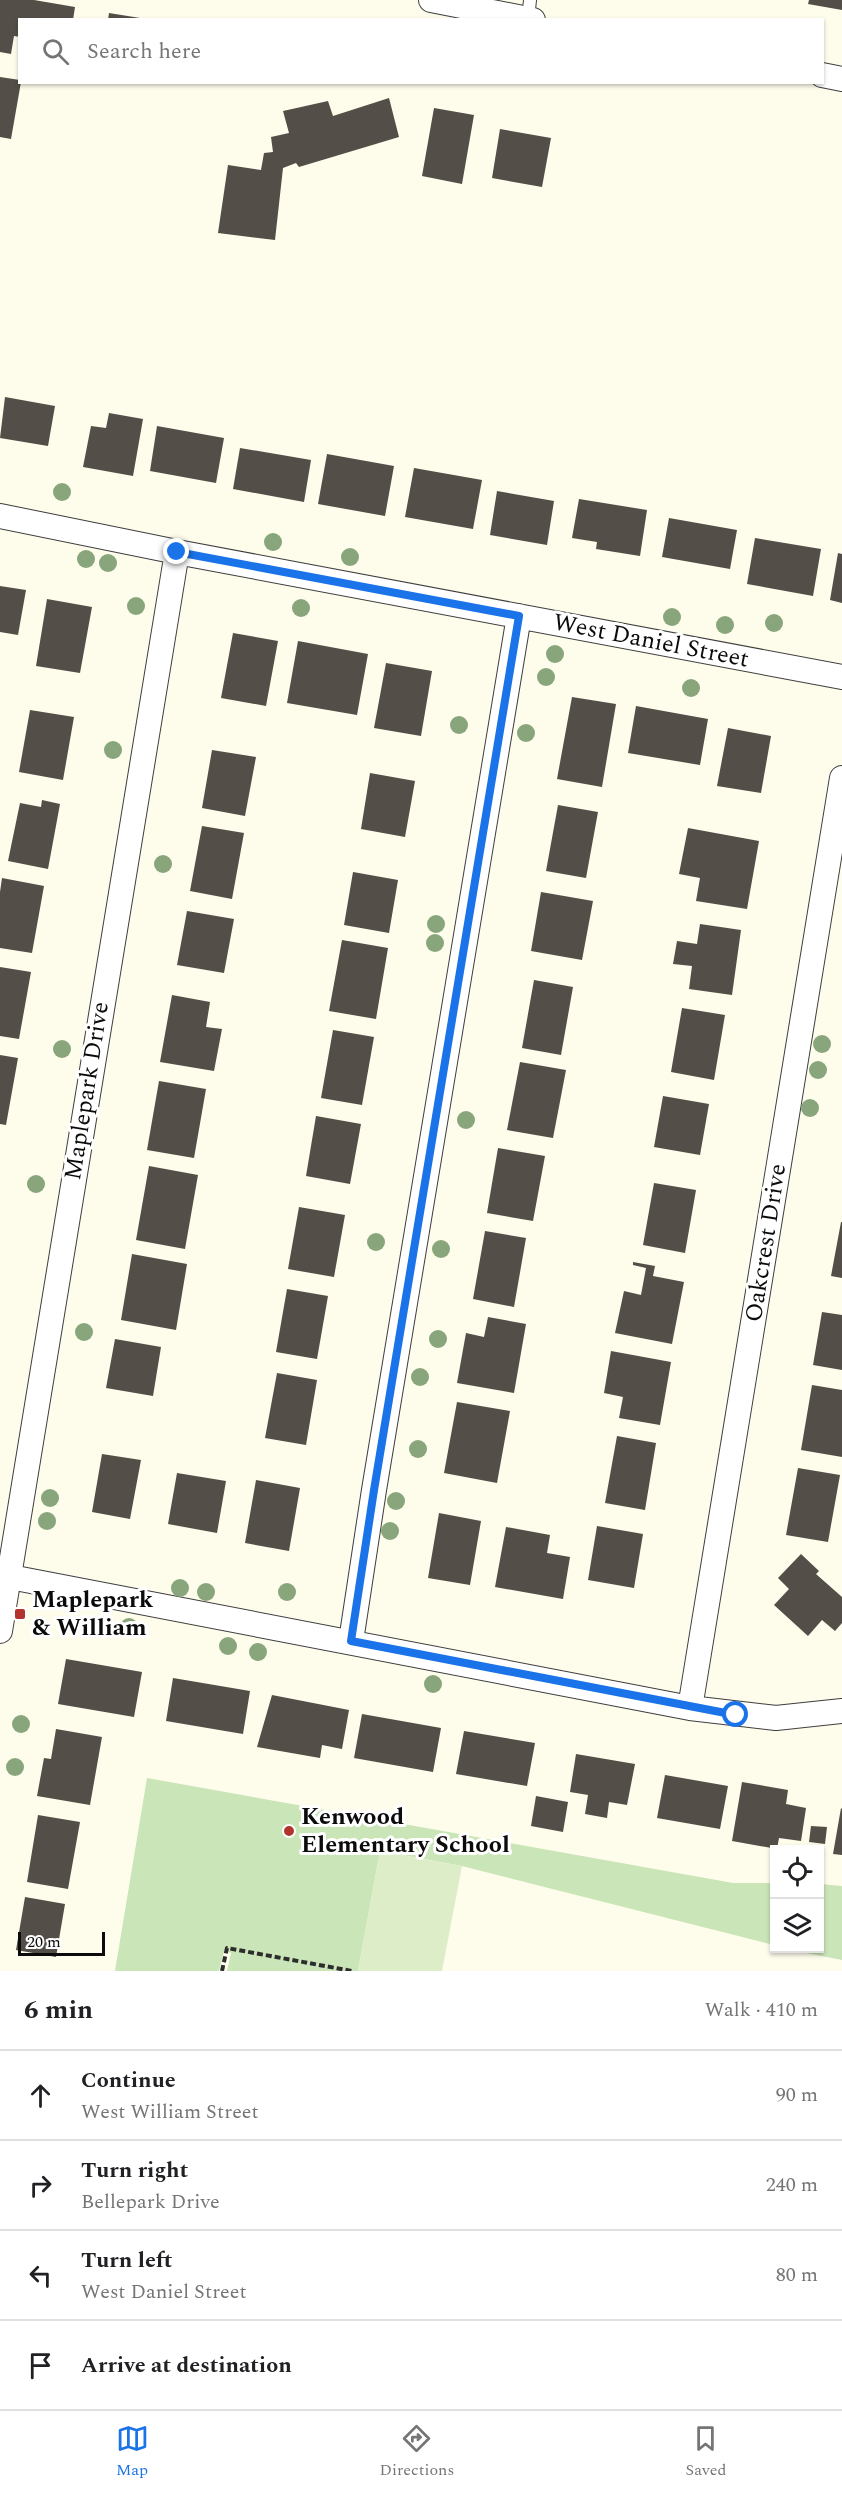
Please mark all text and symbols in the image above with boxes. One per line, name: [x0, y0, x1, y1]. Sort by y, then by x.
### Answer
search box: [18, 18, 824, 84]
icon: search: [39, 35, 72, 68]
text: Search here: [87, 35, 201, 68]
route end: [163, 538, 189, 564]
street label: West Daniel Street: [550, 604, 752, 678]
street label: Maplepark Drive: [55, 999, 119, 1183]
street label: Oakcrest Drive: [736, 1161, 796, 1325]
place label: Maplepark & William: [32, 1582, 154, 1646]
marker: Maplepark & William: [13, 1607, 27, 1621]
route start: [722, 1701, 748, 1727]
place label: Kenwood Elementary School: [301, 1799, 510, 1863]
marker: Kenwood Elementary School: [282, 1824, 296, 1838]
map controls: [770, 1845, 824, 1953]
button: locate: [770, 1845, 824, 1899]
button: layers: [770, 1899, 824, 1953]
scale bar: [18, 1929, 105, 1956]
text: 20 m: [27, 1930, 61, 1954]
text: 6 min: [24, 1990, 93, 2030]
text: Walk · 410 m: [705, 1995, 818, 2025]
text: Continue: [81, 2064, 176, 2097]
icon: ahead: [24, 2079, 57, 2112]
text: 90 m: [776, 2080, 818, 2110]
text: West William Street: [81, 2097, 259, 2127]
text: Turn right: [81, 2154, 188, 2187]
icon: right: [24, 2169, 57, 2202]
text: 240 m: [766, 2170, 818, 2200]
text: Bellepark Drive: [81, 2187, 220, 2217]
text: Turn left: [81, 2244, 173, 2277]
icon: left: [24, 2259, 57, 2292]
text: 80 m: [776, 2260, 818, 2290]
text: West Daniel Street: [81, 2277, 247, 2307]
icon: arrive: [24, 2349, 57, 2382]
text: Arrive at destination: [81, 2349, 292, 2382]
tab: Map: [116, 2422, 149, 2482]
tab: Directions: [380, 2422, 454, 2482]
tab: Saved: [685, 2422, 726, 2482]

